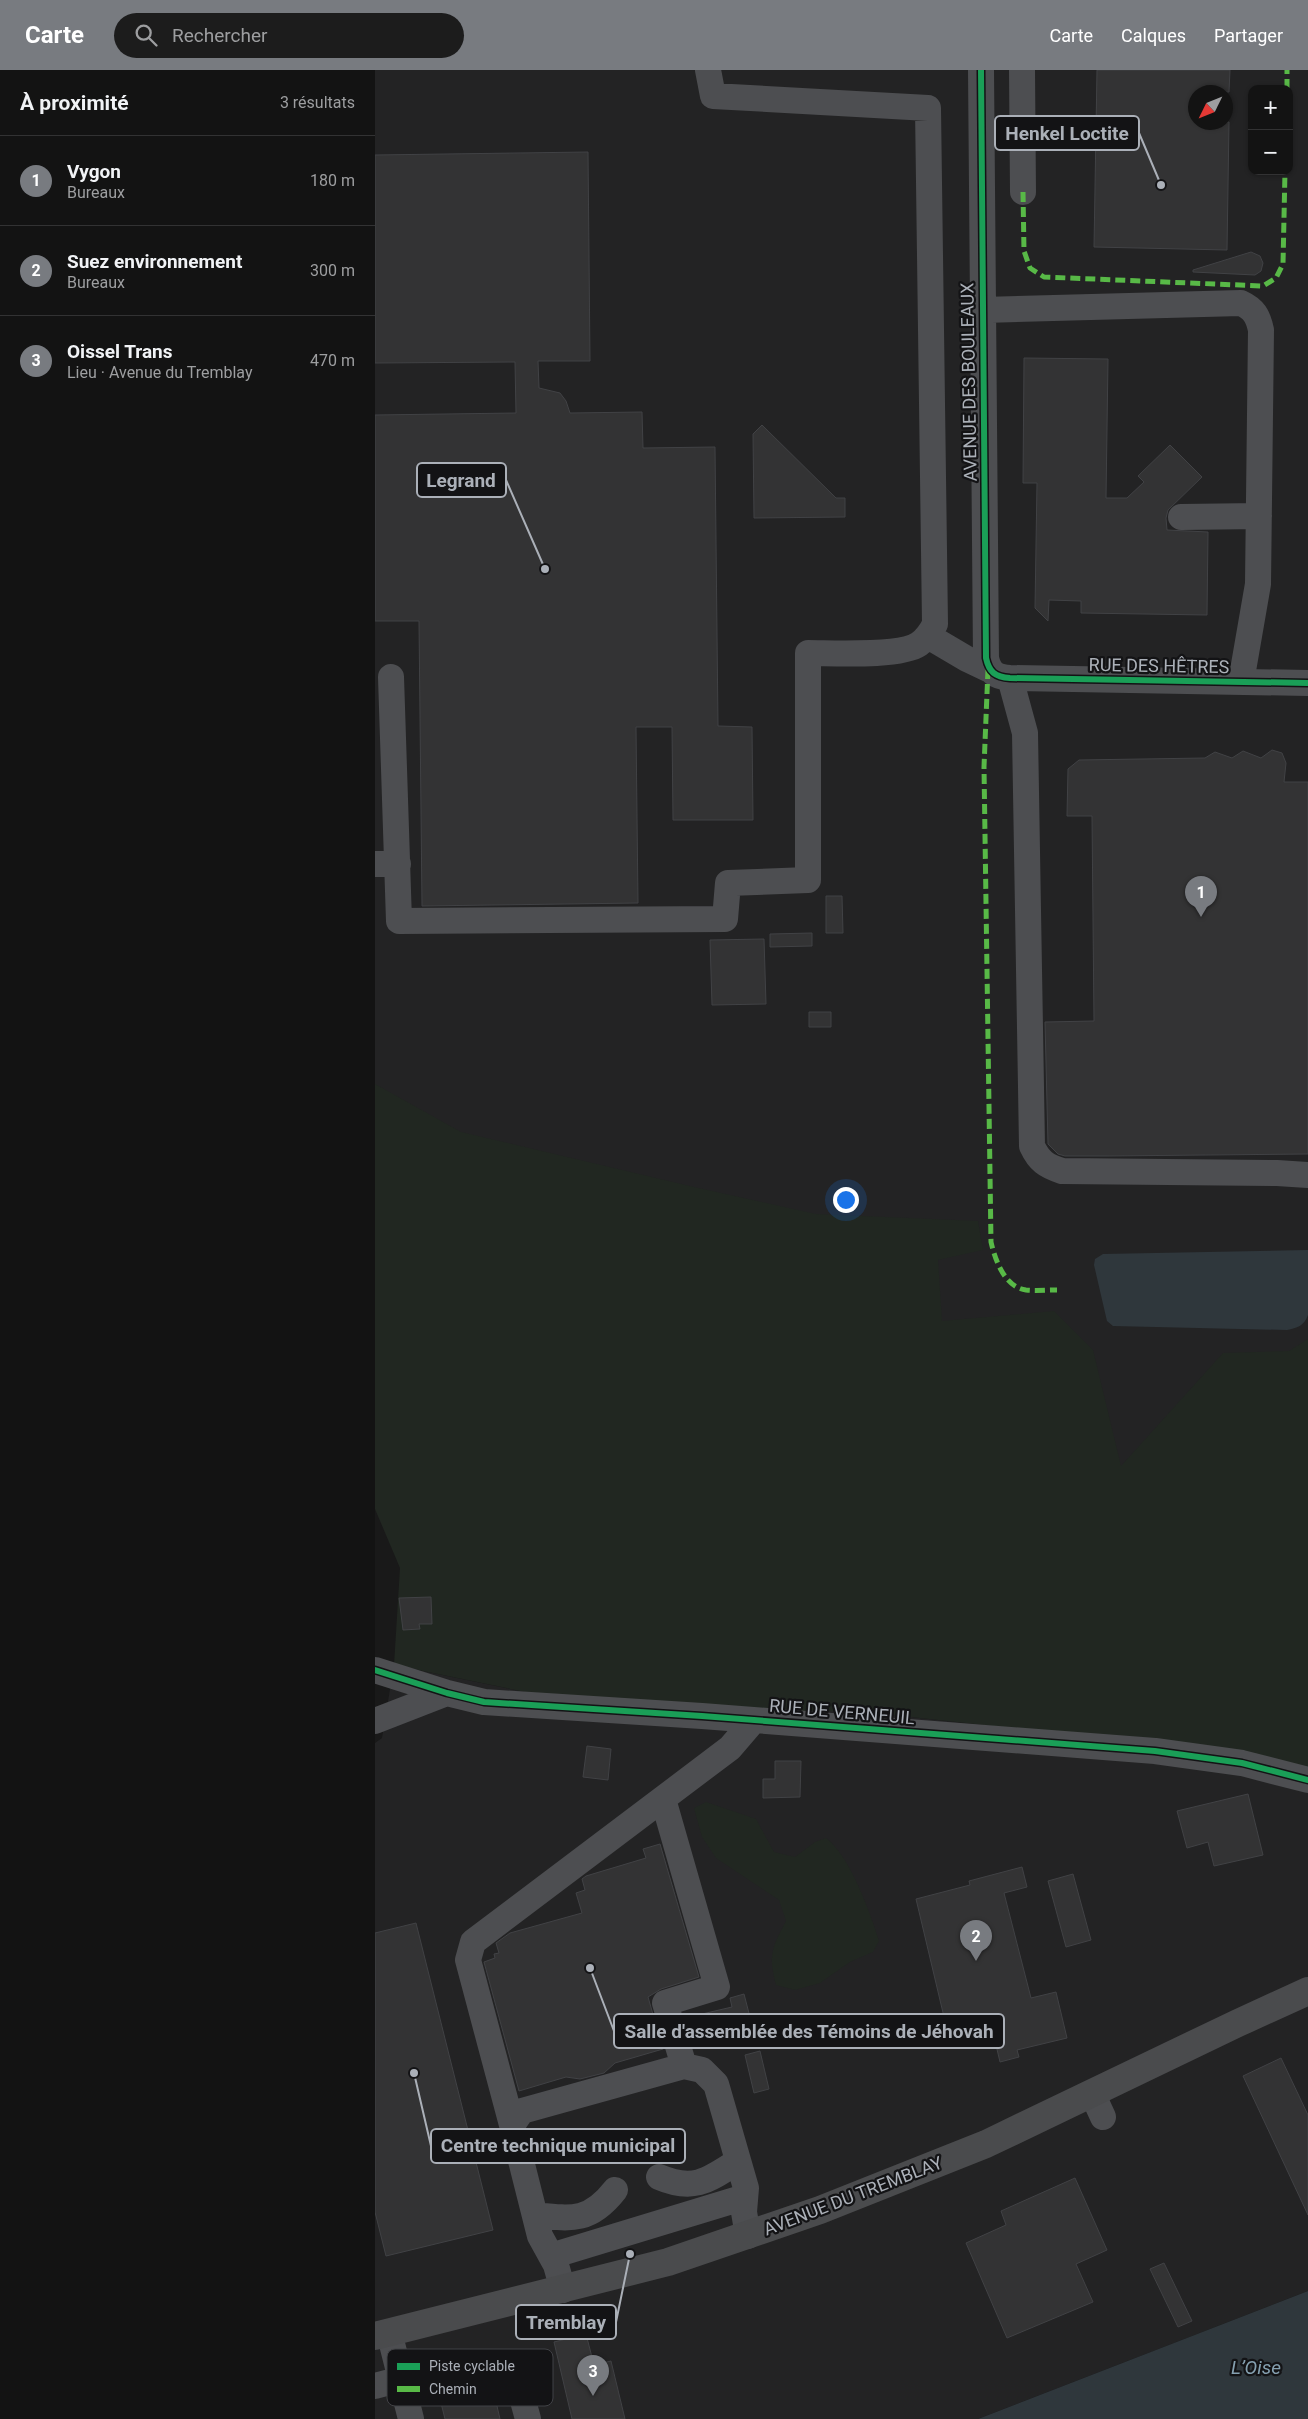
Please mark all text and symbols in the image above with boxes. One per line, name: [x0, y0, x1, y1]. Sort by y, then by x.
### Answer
search box: [114, 13, 464, 58]
text: Carte: [25, 21, 84, 49]
icon: search: [132, 21, 160, 49]
text: Rechercher: [172, 24, 267, 47]
text: Carte: [1050, 25, 1093, 46]
text: Calques: [1121, 25, 1186, 46]
text: Partager: [1214, 25, 1283, 46]
north arrow: [1188, 85, 1233, 130]
map controls: [1248, 85, 1293, 175]
button: +: [1248, 85, 1293, 130]
text: À proximité: [20, 91, 129, 115]
text: 3 résultats: [280, 93, 355, 112]
callout: Henkel Loctite: [995, 116, 1139, 150]
text: Henkel Loctite: [1005, 122, 1129, 145]
button: −: [1248, 130, 1293, 175]
text: Vygon: [67, 160, 121, 183]
text: 1: [31, 171, 41, 190]
text: 180 m: [310, 171, 355, 190]
text: Bureaux: [67, 183, 125, 202]
text: Suez environnement: [67, 250, 242, 273]
text: 2: [31, 261, 41, 280]
text: 300 m: [310, 261, 355, 280]
text: Bureaux: [67, 273, 125, 292]
street label: AVENUE DES BOULEAUX: [956, 282, 981, 482]
text: Oissel Trans: [67, 340, 173, 363]
text: 3: [31, 351, 41, 370]
text: 470 m: [310, 351, 355, 370]
text: Lieu · Avenue du Tremblay: [67, 363, 253, 382]
callout: Legrand: [417, 463, 506, 497]
text: Legrand: [426, 469, 496, 492]
street label: RUE DES HÊTRES: [1089, 654, 1230, 677]
pin: 1: [1185, 876, 1217, 917]
your location: [833, 1187, 859, 1213]
street label: RUE DE VERNEUIL: [768, 1695, 916, 1728]
pin: 2: [960, 1920, 992, 1961]
callout: Salle d'assemblée des Témoins de Jéhovah: [614, 2014, 1004, 2048]
text: Salle d'assemblée des Témoins de Jéhovah: [624, 2020, 994, 2043]
callout: Centre technique municipal: [431, 2129, 685, 2163]
text: Centre technique municipal: [441, 2134, 675, 2157]
street label: AVENUE DU TREMBLAY: [760, 2152, 945, 2239]
callout: Tremblay: [516, 2305, 616, 2339]
text: Tremblay: [526, 2311, 606, 2334]
legend: [387, 2349, 553, 2406]
pin: 3: [577, 2355, 609, 2396]
water label: L’Oise: [1231, 2356, 1281, 2379]
text: Piste cyclable: [429, 2358, 515, 2374]
text: Chemin: [429, 2381, 477, 2397]

